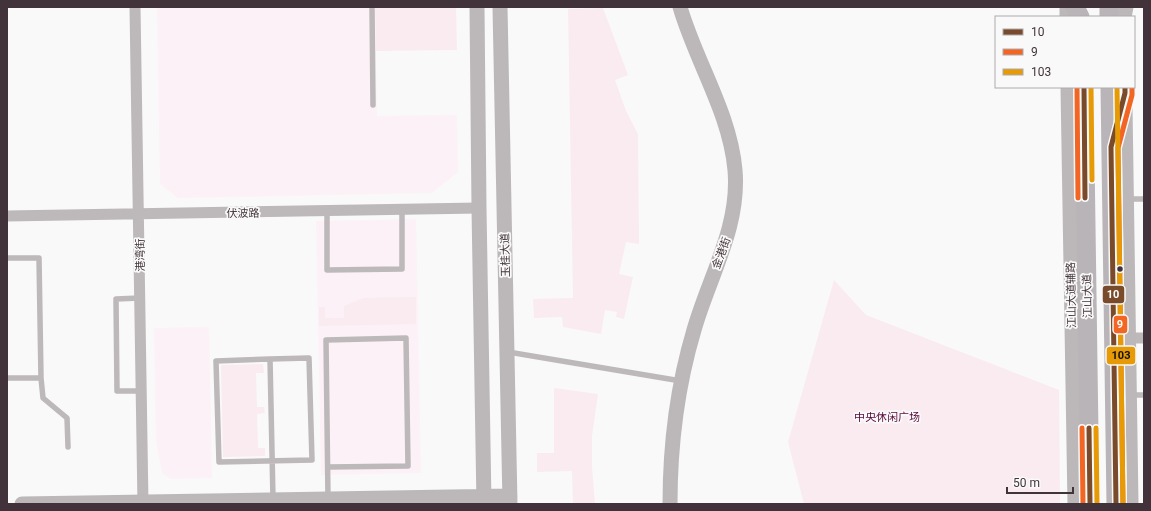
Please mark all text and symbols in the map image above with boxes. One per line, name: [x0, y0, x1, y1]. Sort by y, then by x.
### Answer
legend: [995, 16, 1135, 88]
text: 10: [1031, 25, 1045, 39]
text: 9: [1031, 45, 1038, 59]
text: 103: [1031, 65, 1051, 79]
street label: 伏波路: [226, 207, 260, 220]
street label: 玉桂大道: [499, 233, 512, 277]
street label: 金港街: [710, 235, 733, 271]
street label: 港湾街: [134, 238, 147, 272]
street label: 江山大道辅路: [1064, 262, 1079, 328]
unlabelled marker: [1115, 264, 1125, 274]
street label: 江山大道: [1081, 274, 1094, 318]
line badge: 10: [1102, 285, 1125, 304]
text: 10: [1107, 288, 1119, 301]
line badge: 9: [1113, 315, 1128, 334]
text: 9: [1117, 318, 1123, 331]
line badge: 103: [1106, 346, 1136, 365]
text: 103: [1112, 349, 1130, 362]
park label: 中央休闲广场: [854, 411, 920, 424]
scale bar: [1007, 469, 1073, 495]
text: 50 m: [1013, 476, 1040, 490]

